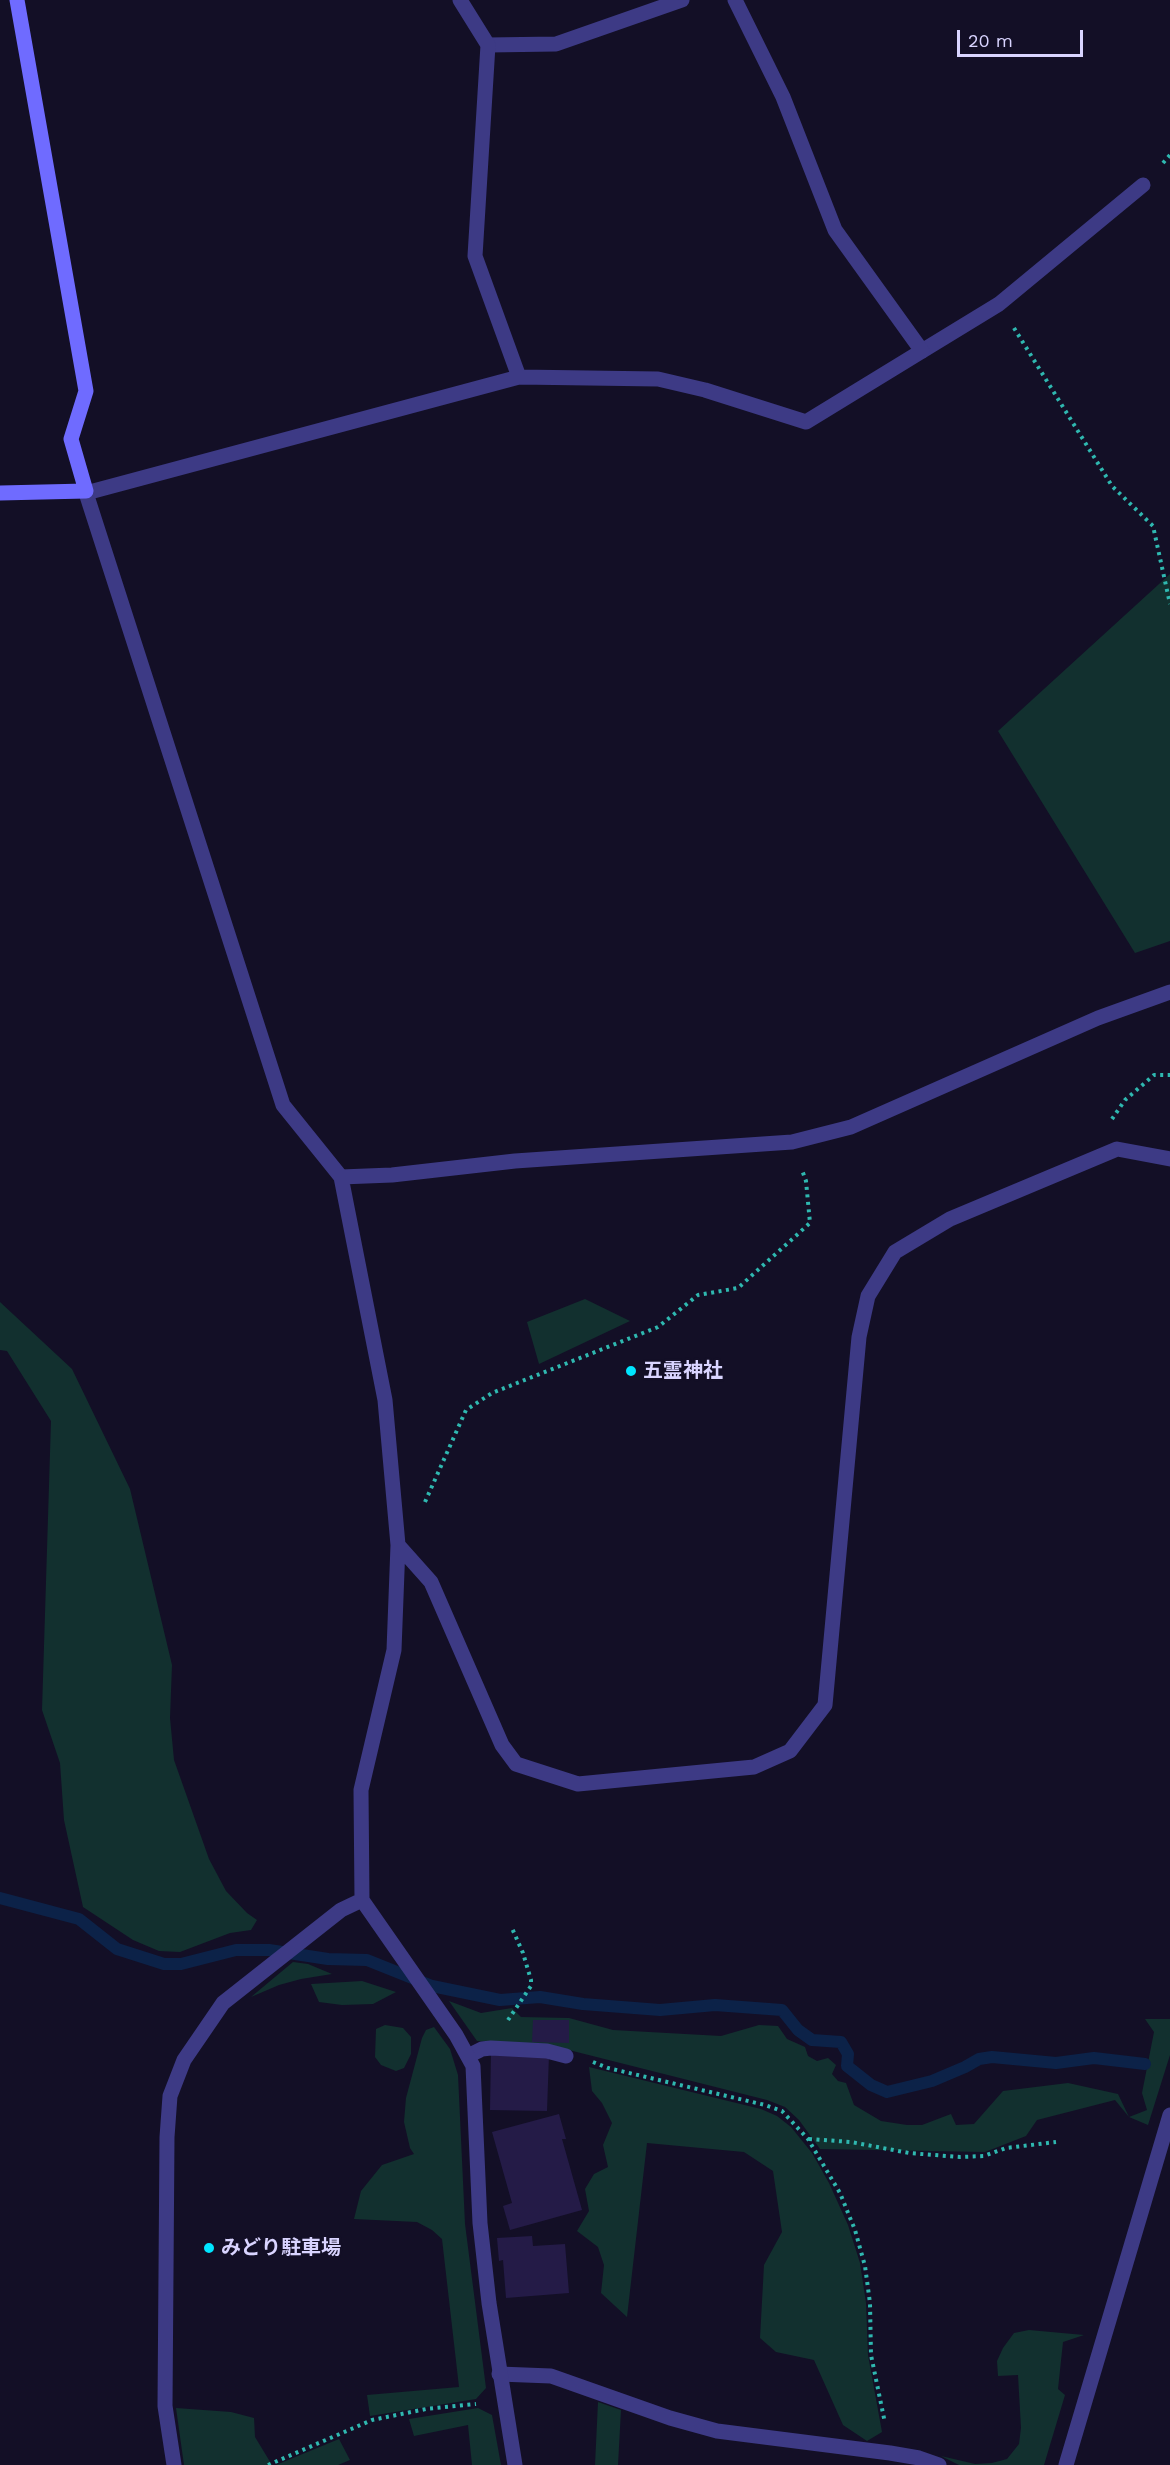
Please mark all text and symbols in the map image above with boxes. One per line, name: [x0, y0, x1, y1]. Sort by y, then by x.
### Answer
scale bar: [960, 18, 1086, 56]
text: 20 m: [968, 30, 1013, 51]
place label: 五霊神社: [643, 1359, 723, 1383]
marker: 五霊神社: [624, 1364, 638, 1378]
place label: みどり駐車場: [221, 2236, 341, 2260]
marker: みどり駐車場: [202, 2241, 216, 2255]

